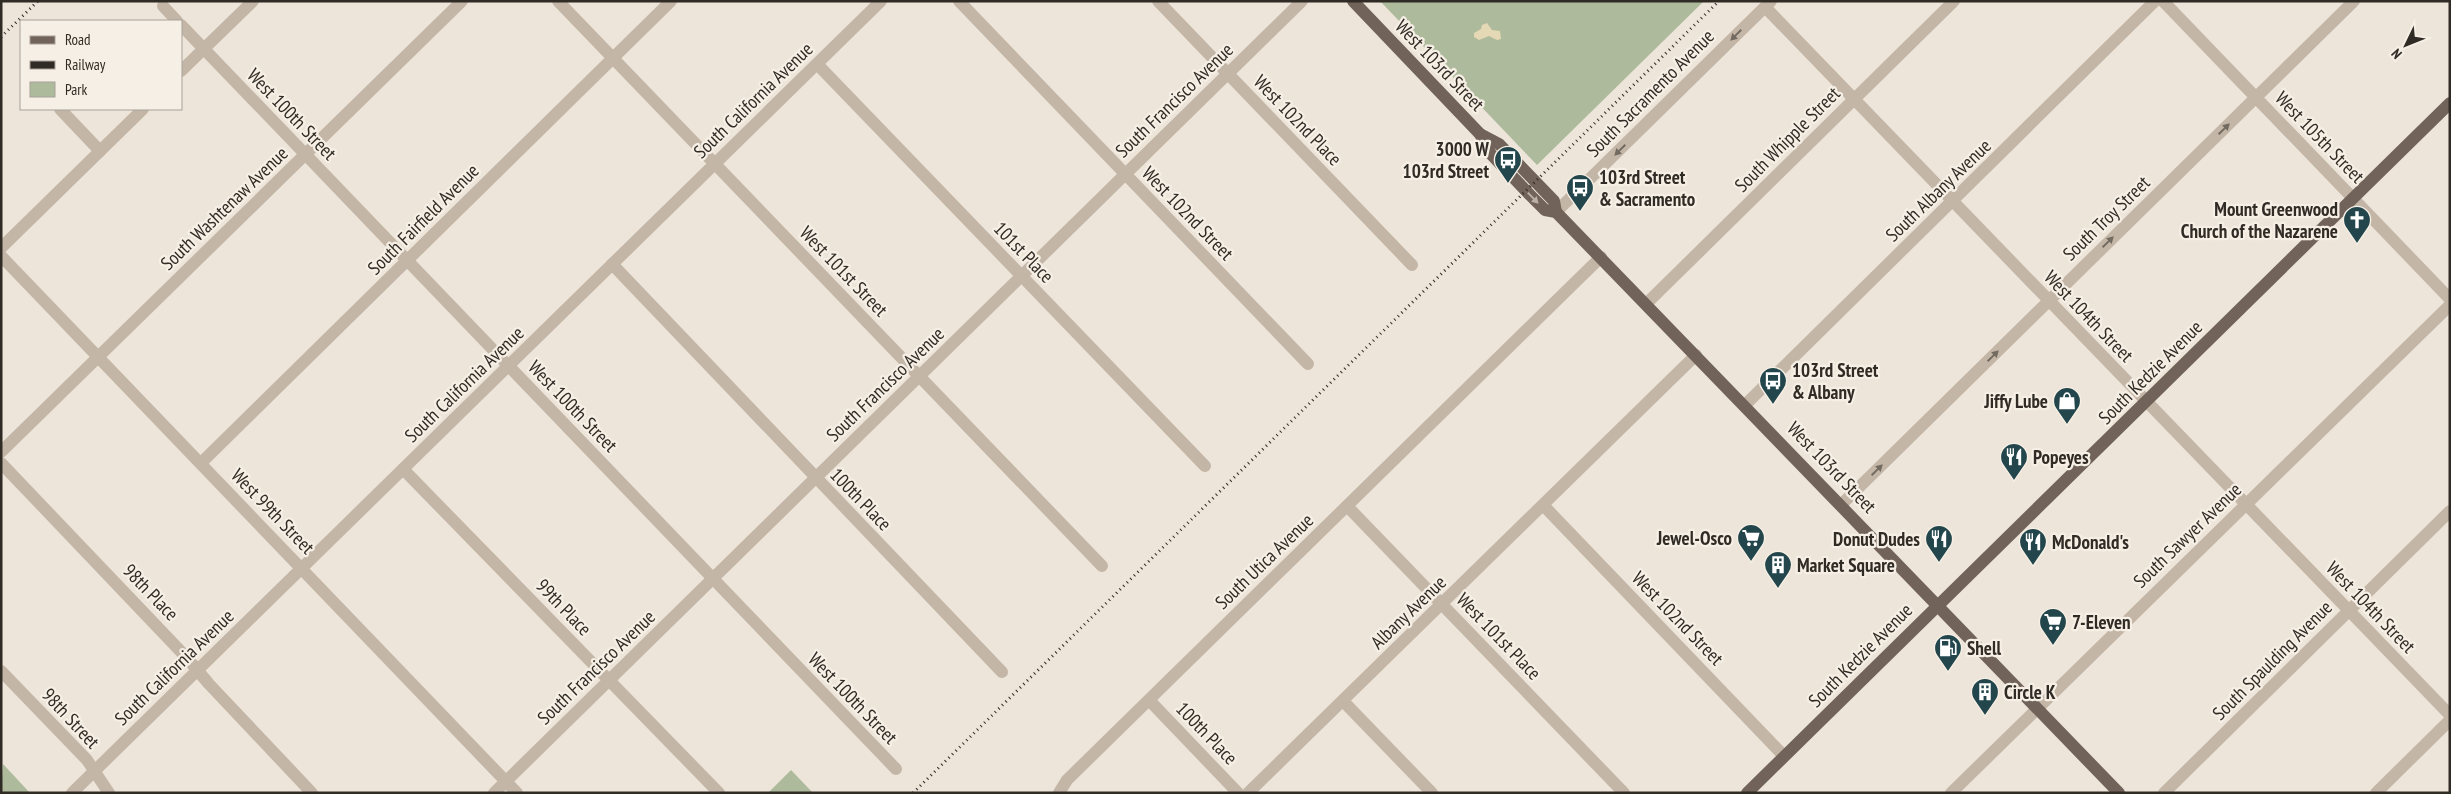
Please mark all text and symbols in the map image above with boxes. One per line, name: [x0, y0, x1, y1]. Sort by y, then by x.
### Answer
street label: West 103rd Street: [1390, 14, 1490, 116]
legend: [20, 20, 182, 110]
north arrow: [2381, 20, 2431, 70]
street label: South Sacramento Avenue: [1581, 24, 1719, 162]
one-way arrow: [1730, 29, 1742, 41]
text: Road: [65, 30, 91, 49]
street label: South California Avenue: [688, 37, 818, 163]
street label: South Francisco Avenue: [1110, 38, 1238, 162]
text: N: [2387, 45, 2406, 63]
text: Railway: [65, 55, 106, 74]
street label: West 100th Street: [242, 63, 342, 165]
street label: West 102nd Place: [1249, 70, 1347, 170]
text: Park: [65, 80, 87, 99]
street label: South Whipple Street: [1729, 81, 1845, 197]
street label: West 105th Street: [2270, 86, 2370, 188]
one-way arrow: [2218, 123, 2230, 135]
street label: South Albany Avenue: [1880, 134, 1996, 246]
place label: 3000 W 103rd Street: [1403, 137, 1489, 183]
street label: South Washtenaw Avenue: [155, 141, 293, 275]
one-way arrow: [1614, 143, 1626, 155]
bus stop icon: 3000 W 103rd Street: [1493, 145, 1523, 184]
street label: South Fairfield Avenue: [362, 158, 484, 280]
street label: West 102nd Street: [1137, 161, 1239, 265]
place label: 103rd Street & Sacramento: [1599, 165, 1695, 211]
street label: South Troy Street: [2057, 170, 2155, 265]
bus stop icon: 103rd Street & Sacramento: [1565, 173, 1595, 212]
one-way arrow: [1527, 192, 1539, 204]
place label: Mount Greenwood Church of the Nazarene: [2181, 197, 2338, 243]
church icon: Mount Greenwood Church of the Nazarene: [2342, 205, 2372, 244]
street label: 101st Place: [989, 216, 1059, 288]
street label: West 101st Street: [795, 221, 894, 322]
one-way arrow: [2102, 237, 2114, 249]
street label: West 104th Street: [2039, 265, 2139, 367]
street label: South Kedzie Avenue: [2093, 315, 2207, 429]
street label: South California Avenue: [399, 321, 529, 447]
street label: South Francisco Avenue: [821, 322, 949, 446]
one-way arrow: [1986, 351, 1998, 363]
street label: West 100th Street: [523, 355, 623, 457]
place label: 103rd Street & Albany: [1792, 358, 1879, 404]
bus stop icon: 103rd Street & Albany: [1758, 366, 1788, 405]
shop icon: Jiffy Lube: [2052, 386, 2082, 425]
place label: Jiffy Lube: [1983, 389, 2048, 413]
street label: West 103rd Street: [1782, 416, 1882, 518]
restaurant icon: Popeyes: [1999, 442, 2029, 481]
place label: Popeyes: [2033, 445, 2089, 469]
street label: West 99th Street: [226, 463, 320, 559]
street label: 100th Place: [825, 463, 897, 536]
one-way arrow: [1870, 464, 1882, 476]
street label: South Sawyer Avenue: [2128, 477, 2246, 593]
street label: South Utica Avenue: [1210, 508, 1318, 614]
supermarket icon: Jewel-Osco: [1736, 523, 1766, 562]
restaurant icon: Donut Dudes: [1924, 524, 1954, 563]
place label: Jewel-Osco: [1656, 526, 1732, 550]
place label: Donut Dudes: [1833, 527, 1920, 551]
restaurant icon: McDonald's: [2018, 527, 2048, 566]
place label: McDonald's: [2052, 530, 2129, 554]
building icon: Market Square: [1763, 550, 1793, 589]
place label: Market Square: [1797, 553, 1895, 577]
street label: West 104th Street: [2321, 556, 2421, 658]
street label: 98th Place: [118, 559, 184, 625]
street label: West 102nd Street: [1627, 566, 1729, 670]
street label: Albany Avenue: [1365, 570, 1451, 654]
street label: 99th Place: [531, 574, 597, 640]
street label: West 101st Place: [1452, 587, 1547, 685]
street label: South Spaulding Avenue: [2207, 595, 2337, 725]
street label: South Kedzie Avenue: [1803, 598, 1917, 712]
street label: South California Avenue: [109, 604, 239, 730]
street label: South Francisco Avenue: [532, 605, 660, 729]
supermarket icon: 7-Eleven: [2038, 607, 2068, 646]
place label: 7-Eleven: [2072, 610, 2131, 634]
fuel station icon: Shell: [1933, 633, 1963, 672]
place label: Shell: [1967, 636, 2002, 660]
street label: West 100th Street: [803, 647, 903, 749]
building icon: Circle K: [1970, 677, 2000, 716]
place label: Circle K: [2004, 680, 2056, 704]
street label: 98th Street: [37, 683, 106, 754]
street label: 100th Place: [1171, 697, 1243, 770]

